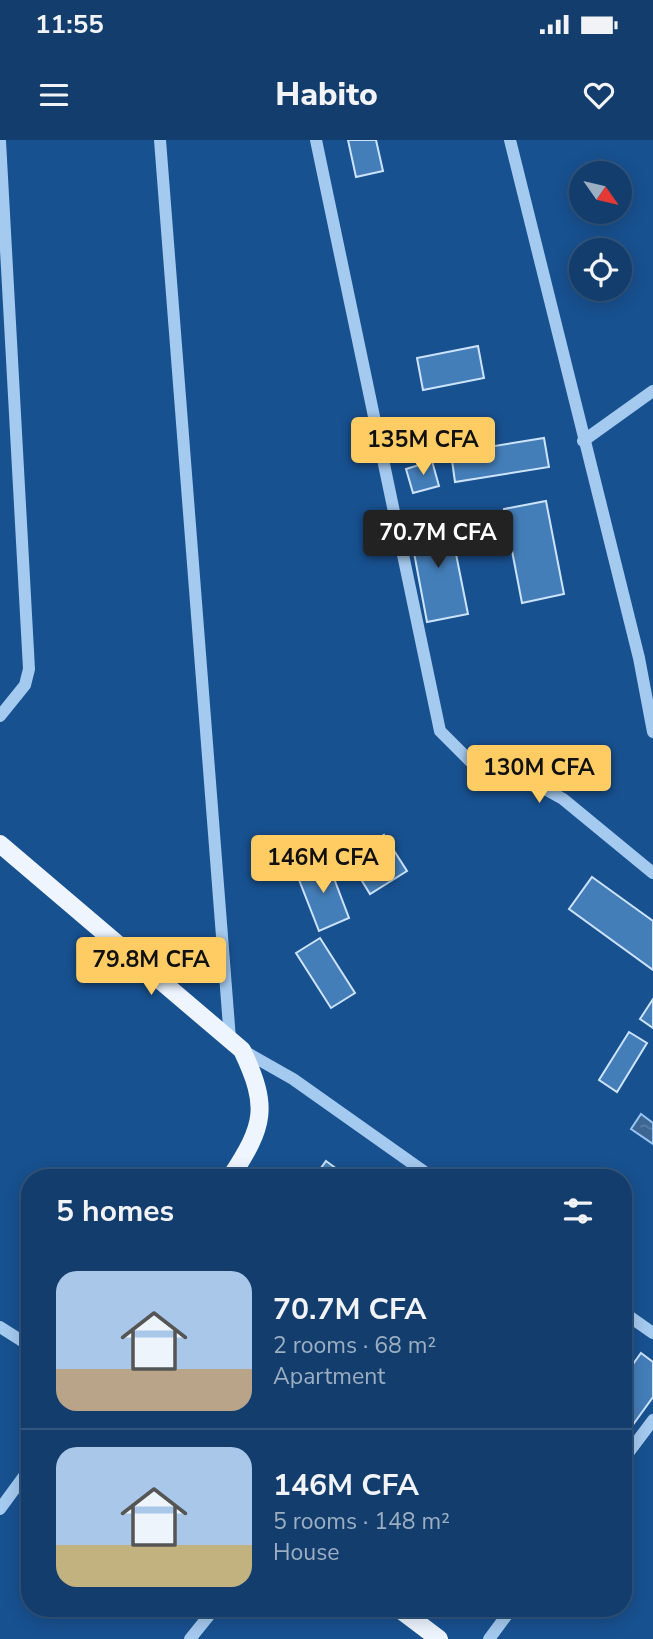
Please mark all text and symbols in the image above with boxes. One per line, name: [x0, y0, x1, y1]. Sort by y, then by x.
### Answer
text: 11:55: [35, 7, 104, 42]
text: Habito: [275, 73, 378, 116]
icon: menu: [35, 76, 73, 114]
icon: heart: [580, 76, 618, 114]
north arrow: [569, 161, 632, 224]
map controls: [569, 161, 632, 301]
button: locate: [569, 238, 632, 301]
pin: 135M CFA: [351, 418, 495, 477]
text: 135M CFA: [367, 424, 479, 455]
pin: 70.7M CFA: [358, 510, 518, 570]
text: 70.7M CFA: [379, 517, 497, 548]
pin: 130M CFA: [467, 746, 611, 805]
text: 130M CFA: [483, 752, 595, 783]
pin: 146M CFA: [251, 836, 395, 895]
text: 146M CFA: [267, 842, 379, 873]
pin: 79.8M CFA: [71, 938, 231, 997]
text: 79.8M CFA: [92, 944, 210, 975]
text: 5 homes: [56, 1191, 174, 1232]
icon: filters: [559, 1192, 597, 1230]
text: 70.7M CFA: [273, 1289, 426, 1330]
icon: home: [112, 1299, 196, 1383]
text: 2 rooms · 68 m²: [273, 1330, 436, 1361]
text: Apartment: [273, 1361, 385, 1392]
text: 146M CFA: [273, 1465, 419, 1506]
icon: home: [112, 1475, 196, 1559]
text: 5 rooms · 148 m²: [273, 1506, 450, 1537]
text: House: [273, 1537, 340, 1568]

